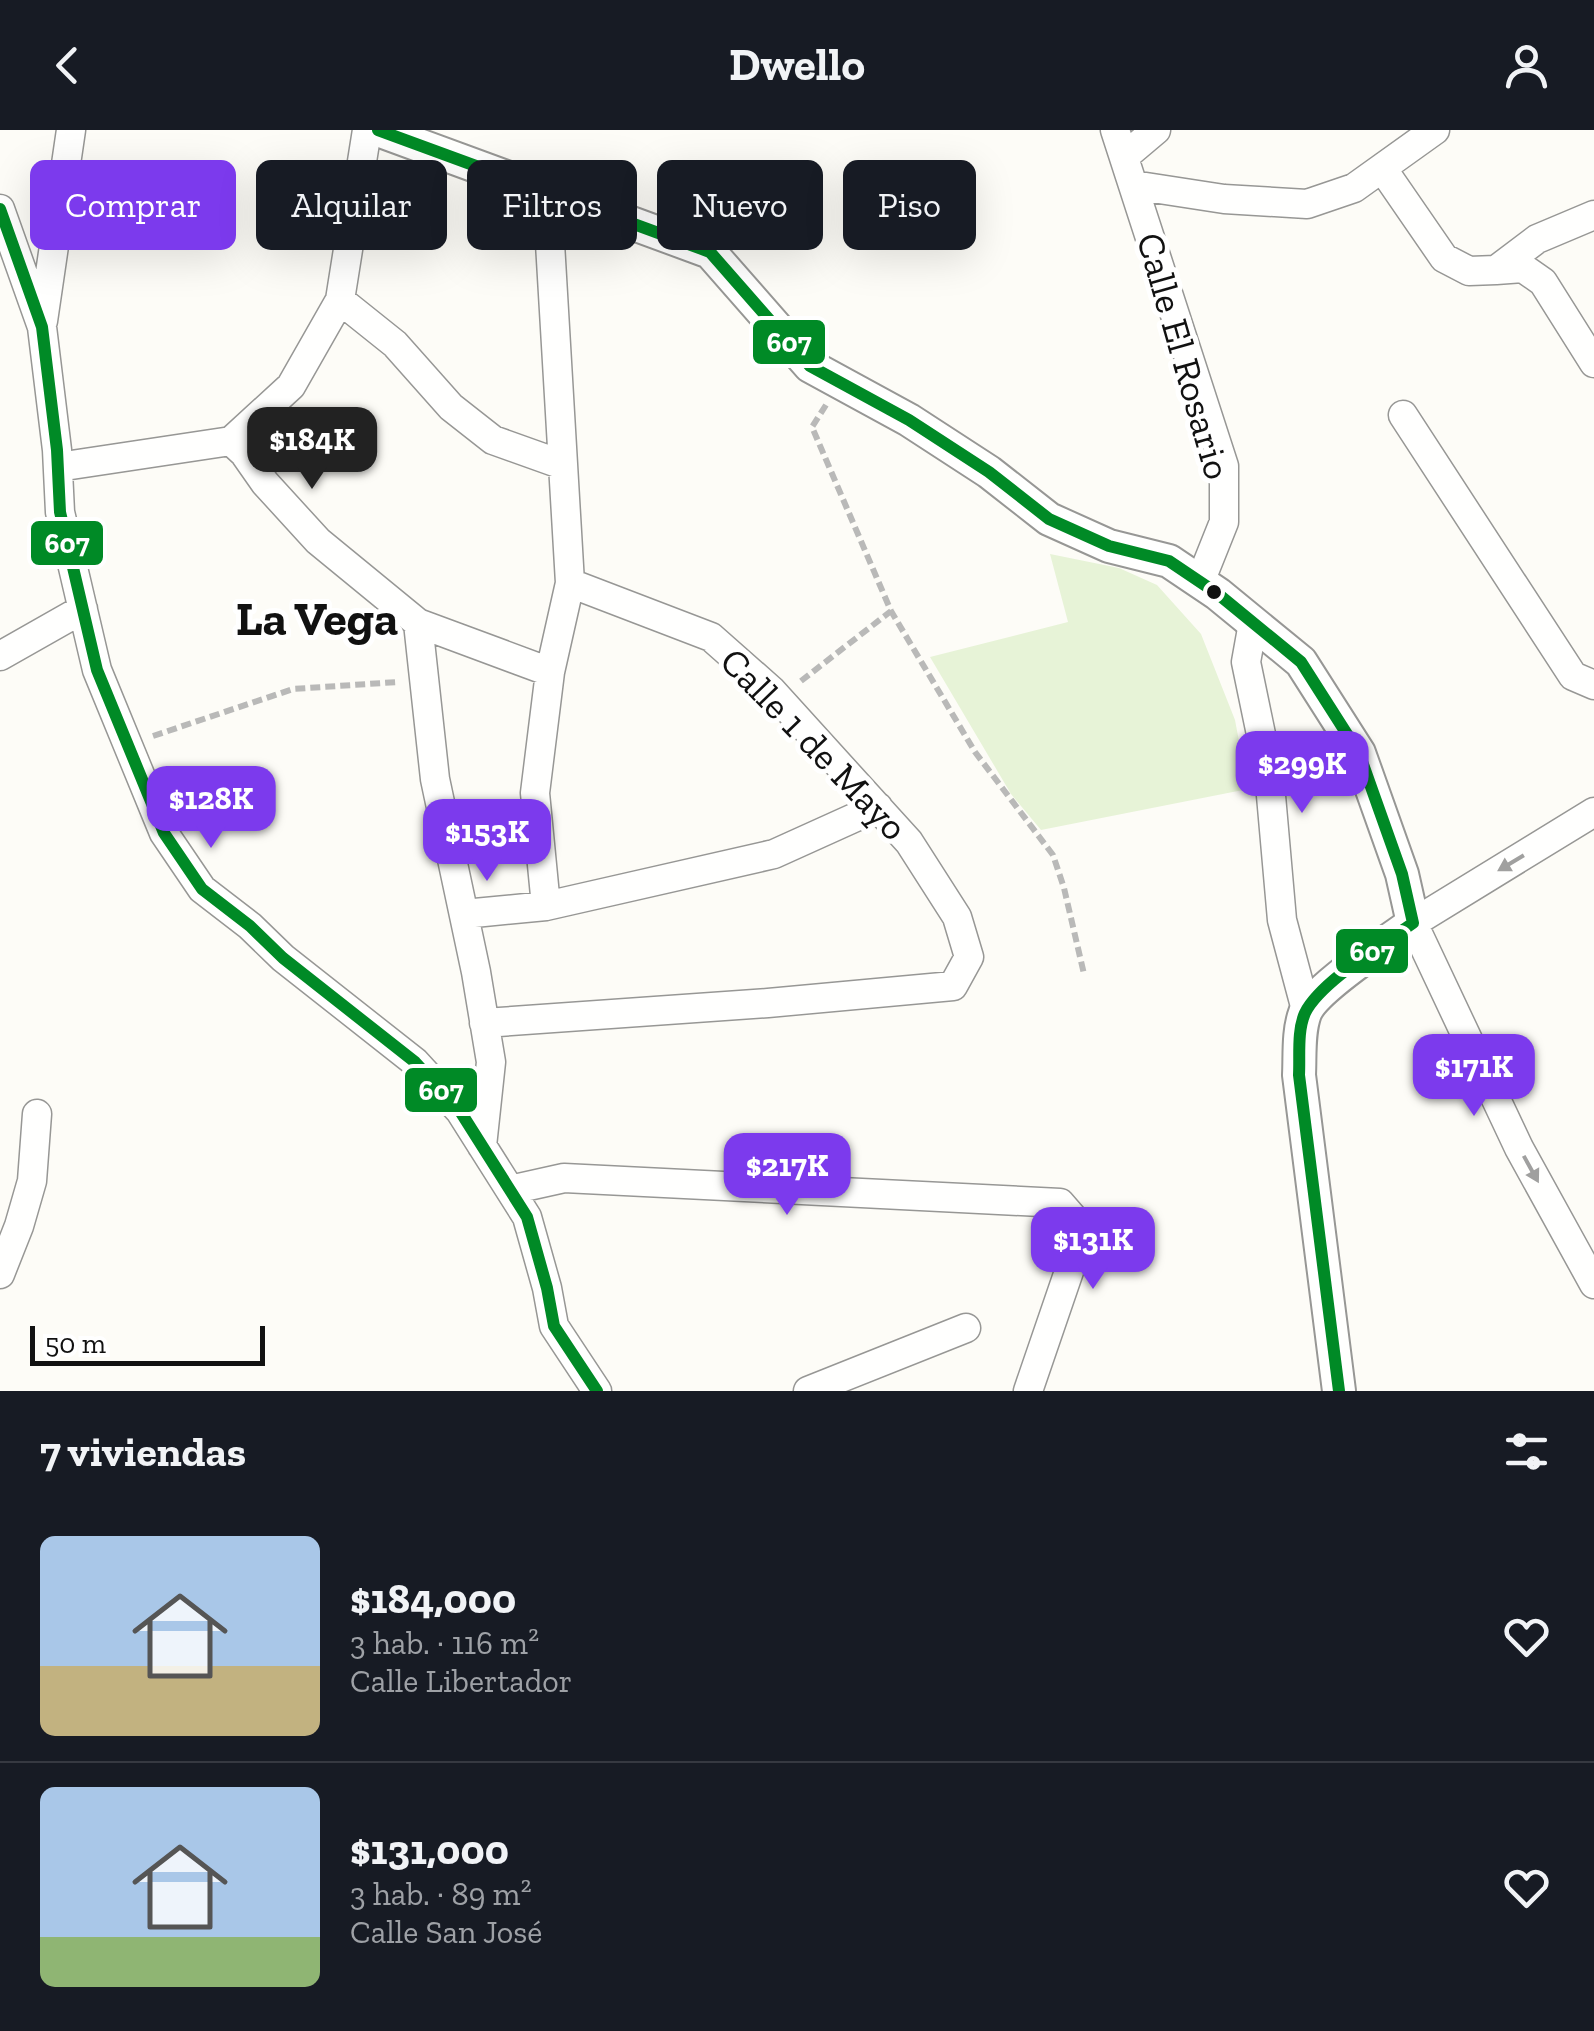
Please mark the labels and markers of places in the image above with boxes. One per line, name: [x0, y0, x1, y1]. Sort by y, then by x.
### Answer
pin: $184K: [242, 407, 382, 492]
unlabelled marker: [1204, 582, 1224, 602]
pin: $299K: [1232, 731, 1372, 816]
pin: $128K: [141, 766, 281, 851]
pin: $153K: [417, 799, 557, 884]
pin: $171K: [1404, 1034, 1544, 1119]
pin: $217K: [717, 1133, 857, 1218]
pin: $131K: [1023, 1207, 1163, 1292]

